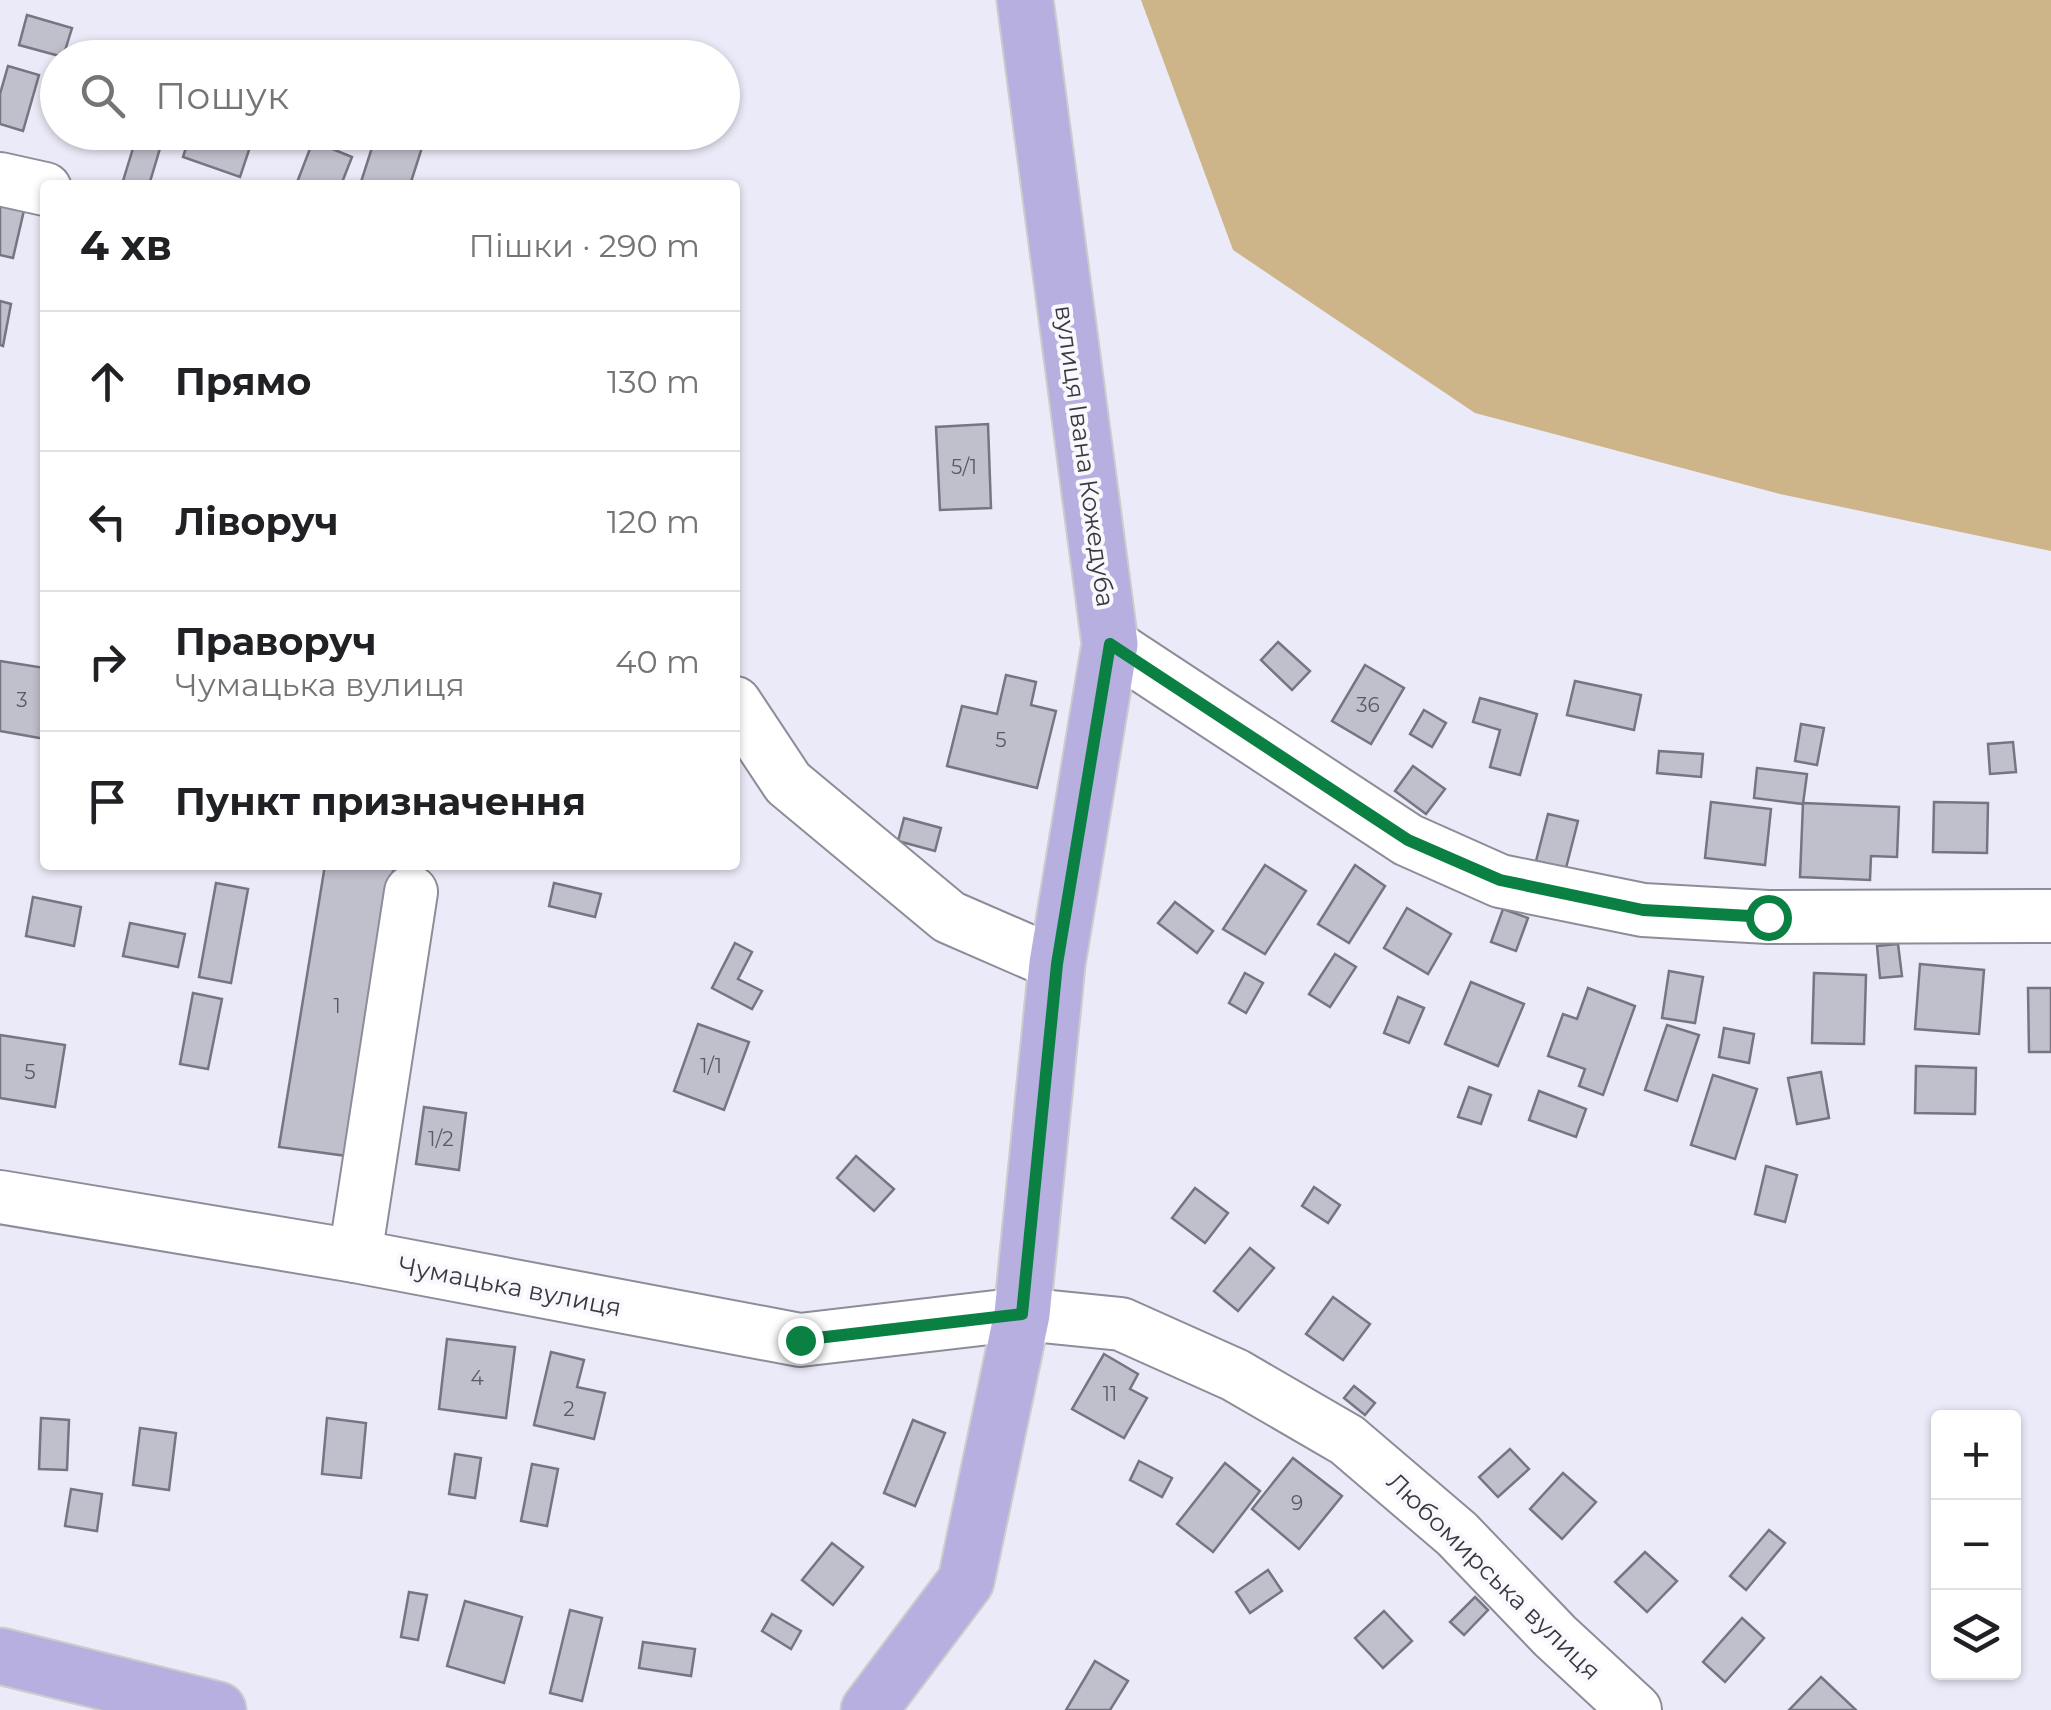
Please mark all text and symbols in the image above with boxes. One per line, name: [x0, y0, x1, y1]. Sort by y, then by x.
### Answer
search box: [40, 40, 740, 150]
icon: search: [75, 68, 130, 123]
text: Пошук: [155, 72, 289, 119]
text: 4 хв: [80, 219, 172, 271]
text: Пішки · 290 m: [469, 226, 700, 265]
street label: вулиця Івана Кожедуба: [1049, 303, 1121, 609]
icon: ahead: [80, 354, 135, 409]
text: Прямо: [175, 358, 311, 405]
text: 130 m: [607, 362, 700, 401]
house number: 5/1: [951, 455, 977, 479]
icon: left: [80, 494, 135, 549]
text: Ліворуч: [175, 498, 339, 545]
text: 120 m: [607, 502, 700, 541]
text: Праворуч: [175, 618, 377, 665]
icon: right: [80, 634, 135, 689]
text: 40 m: [615, 642, 700, 681]
text: Чумацька вулиця: [175, 665, 465, 704]
house number: 3: [16, 688, 28, 712]
house number: 36: [1356, 693, 1380, 717]
house number: 5: [995, 728, 1007, 752]
icon: arrive: [80, 774, 135, 829]
text: Пункт призначення: [175, 778, 586, 825]
route start: [1746, 895, 1792, 941]
house number: 1: [333, 994, 341, 1018]
house number: 1/1: [700, 1054, 722, 1078]
house number: 5: [24, 1060, 36, 1084]
house number: 1/2: [428, 1127, 454, 1151]
street label: Чумацька вулиця: [396, 1250, 624, 1322]
route end: [778, 1318, 824, 1364]
house number: 4: [470, 1366, 484, 1390]
house number: 11: [1103, 1382, 1117, 1406]
house number: 2: [563, 1397, 575, 1421]
map controls: [1931, 1410, 2021, 1680]
button: +: [1931, 1410, 2021, 1500]
street label: Любомирська вулиця: [1381, 1466, 1607, 1686]
house number: 9: [1291, 1491, 1303, 1515]
button: −: [1931, 1500, 2021, 1590]
button: layers: [1931, 1590, 2021, 1680]

